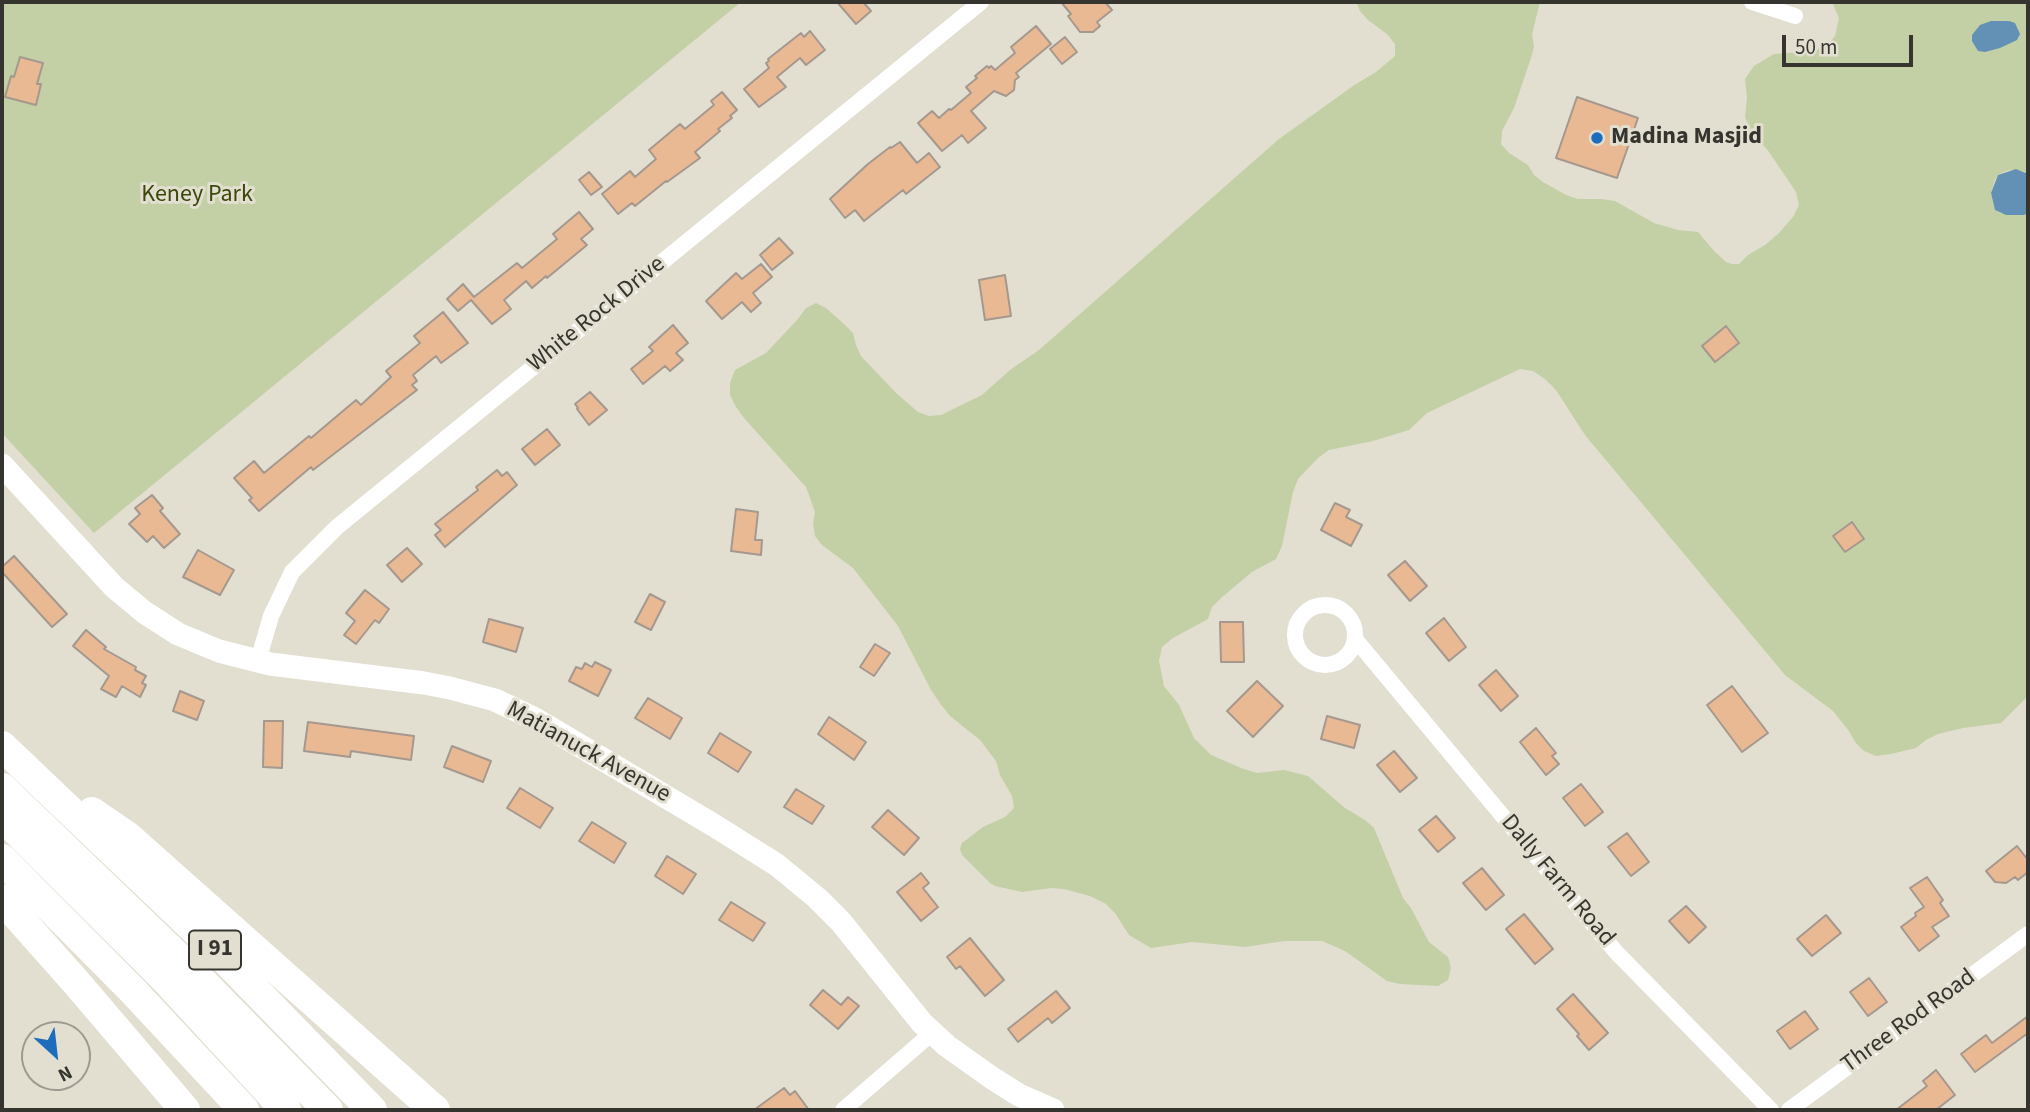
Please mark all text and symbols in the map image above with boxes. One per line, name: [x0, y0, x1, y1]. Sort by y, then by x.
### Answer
scale bar: [1785, 21, 1916, 65]
text: 50 m: [1795, 32, 1837, 62]
place label: Madina Masjid: [1611, 124, 1762, 152]
marker: Madina Masjid: [1589, 130, 1605, 146]
park label: Keney Park: [141, 182, 253, 210]
street label: White Rock Drive: [523, 251, 671, 379]
street label: Matianuck Avenue: [501, 696, 675, 810]
street label: Dally Farm Road: [1494, 809, 1620, 953]
road number: I 91: [189, 931, 241, 970]
street label: Three Rod Road: [1836, 964, 1982, 1080]
north arrow: [21, 1021, 91, 1091]
text: N: [53, 1058, 77, 1088]

